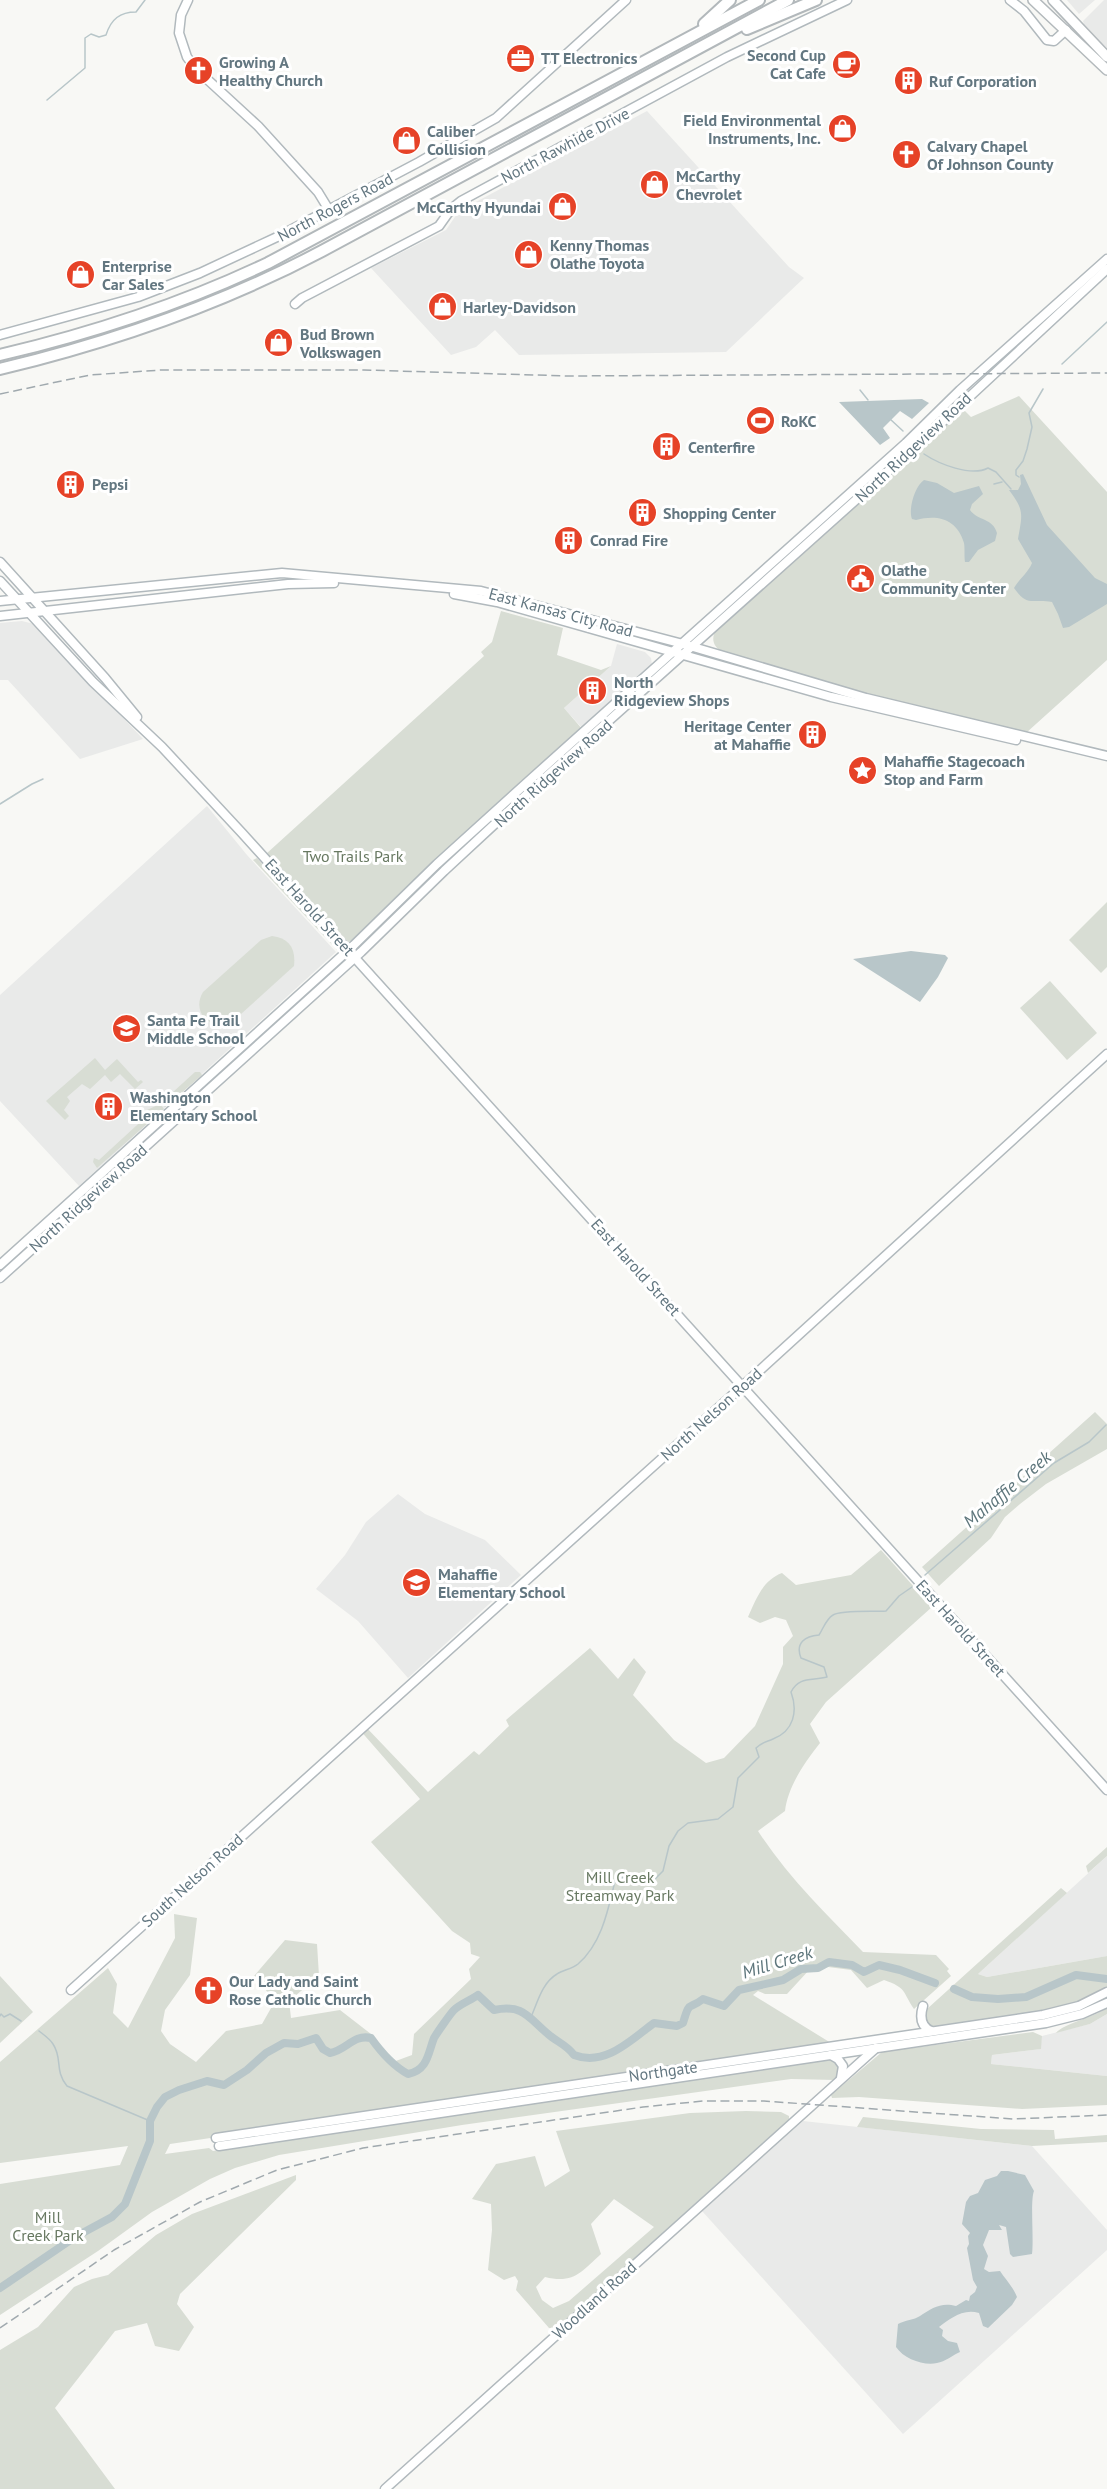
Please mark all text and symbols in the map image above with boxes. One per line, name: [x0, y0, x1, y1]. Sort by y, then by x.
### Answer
office icon: TT Electronics: [504, 42, 536, 74]
place label: Second Cup Cat Cafe: [747, 45, 826, 83]
place label: TT Electronics: [541, 48, 638, 68]
cafe icon: Second Cup Cat Cafe: [831, 48, 863, 80]
place label: Growing A Healthy Church: [219, 52, 323, 90]
church icon: Growing A Healthy Church: [182, 55, 214, 87]
building icon: Ruf Corporation: [892, 65, 924, 97]
place label: Ruf Corporation: [929, 71, 1037, 91]
street label: North Rawhide Drive: [497, 103, 633, 187]
place label: Field Environmental Instruments, Inc.: [683, 110, 821, 148]
shop icon: Field Environmental Instruments, Inc.: [826, 113, 858, 145]
place label: Caliber Collision: [427, 121, 486, 159]
shop icon: Caliber Collision: [390, 124, 422, 156]
place label: Calvary Chapel Of Johnson County: [927, 136, 1054, 174]
church icon: Calvary Chapel Of Johnson County: [890, 139, 922, 171]
place label: McCarthy Chevrolet: [676, 166, 742, 204]
street label: North Rogers Road: [274, 168, 396, 246]
shop icon: McCarthy Chevrolet: [639, 169, 671, 201]
shop icon: McCarthy Hyundai: [546, 191, 578, 223]
place label: McCarthy Hyundai: [417, 197, 541, 217]
place label: Kenny Thomas Olathe Toyota: [550, 235, 649, 273]
shop icon: Kenny Thomas Olathe Toyota: [513, 238, 545, 270]
place label: Enterprise Car Sales: [102, 256, 172, 294]
shop icon: Enterprise Car Sales: [65, 259, 97, 291]
shop icon: Harley-Davidson: [426, 291, 458, 323]
place label: Harley-Davidson: [463, 297, 576, 317]
place label: Bud Brown Volkswagen: [299, 324, 381, 362]
shop icon: Bud Brown Volkswagen: [263, 327, 295, 359]
street label: North Ridgeview Road: [851, 388, 975, 506]
sports icon: RoKC: [744, 405, 776, 437]
place label: RoKC: [781, 411, 816, 431]
building icon: Centerfire: [651, 431, 683, 463]
place label: Centerfire: [688, 437, 755, 457]
building icon: Pepsi: [55, 468, 87, 500]
place label: Pepsi: [92, 474, 128, 494]
building icon: Shopping Center: [626, 497, 658, 529]
place label: Shopping Center: [663, 503, 776, 523]
building icon: Conrad Fire: [553, 524, 585, 556]
place label: Conrad Fire: [590, 530, 668, 550]
place label: Olathe Community Center: [881, 560, 1006, 598]
public building icon: Olathe Community Center: [844, 563, 876, 595]
street label: East Kansas City Road: [487, 583, 635, 641]
place label: North Ridgeview Shops: [614, 672, 730, 710]
building icon: North Ridgeview Shops: [577, 675, 609, 707]
street label: North Ridgeview Road: [490, 715, 616, 831]
place label: Heritage Center at Mahaffie: [684, 716, 791, 754]
building icon: Heritage Center at Mahaffie: [796, 719, 828, 751]
place label: Mahaffie Stagecoach Stop and Farm: [884, 751, 1025, 789]
place icon: Mahaffie Stagecoach Stop and Farm: [847, 754, 879, 786]
park label: Two Trails Park: [303, 846, 404, 866]
street label: East Harold Street: [261, 854, 359, 960]
place label: Santa Fe Trail Middle School: [147, 1010, 245, 1048]
school or university icon: Santa Fe Trail Middle School: [110, 1013, 142, 1045]
place label: Washington Elementary School: [130, 1087, 257, 1125]
building icon: Washington Elementary School: [93, 1090, 125, 1122]
street label: North Ridgeview Road: [25, 1140, 151, 1256]
street label: East Harold Street: [587, 1214, 685, 1320]
street label: North Nelson Road: [656, 1363, 766, 1465]
water label: Mahaffie Creek: [958, 1445, 1056, 1532]
place label: Mahaffie Elementary School: [438, 1564, 565, 1602]
school or university icon: Mahaffie Elementary School: [401, 1567, 433, 1599]
street label: East Harold Street: [912, 1575, 1010, 1681]
street label: South Nelson Road: [137, 1829, 247, 1931]
park label: Mill Creek Streamway Park: [566, 1867, 675, 1905]
water label: Mill Creek: [739, 1940, 816, 1984]
place label: Our Lady and Saint Rose Catholic Church: [229, 1971, 372, 2009]
church icon: Our Lady and Saint Rose Catholic Church: [192, 1974, 224, 2006]
street label: Northgate: [627, 2056, 699, 2086]
park label: Mill Creek Park: [12, 2207, 84, 2245]
street label: Woodland Road: [548, 2257, 640, 2343]

